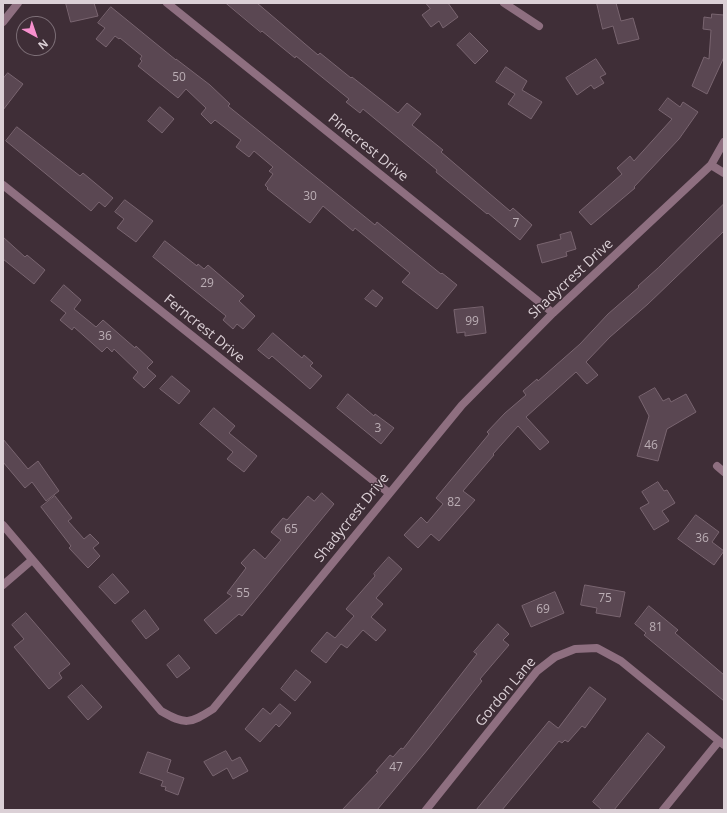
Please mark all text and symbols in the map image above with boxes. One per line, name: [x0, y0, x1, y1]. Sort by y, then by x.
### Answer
north arrow: [16, 16, 56, 56]
text: N: [35, 36, 52, 53]
house number: 50: [172, 71, 186, 85]
street label: Pinecrest Drive: [325, 111, 411, 185]
house number: 30: [303, 190, 317, 204]
house number: 7: [513, 217, 519, 231]
street label: Shadycrest Drive: [525, 236, 617, 322]
house number: 29: [200, 277, 214, 291]
street label: Ferncrest Drive: [160, 291, 248, 367]
house number: 99: [465, 315, 479, 329]
house number: 36: [98, 330, 112, 344]
house number: 3: [375, 422, 381, 436]
house number: 46: [644, 439, 658, 453]
street label: Shadycrest Drive: [311, 470, 393, 566]
house number: 82: [447, 496, 461, 510]
house number: 65: [284, 523, 298, 537]
house number: 36: [695, 532, 709, 546]
house number: 55: [236, 587, 250, 601]
house number: 75: [598, 592, 612, 606]
house number: 69: [536, 603, 550, 617]
house number: 81: [649, 621, 663, 635]
street label: Gordon Lane: [472, 654, 540, 730]
house number: 47: [389, 761, 403, 775]

